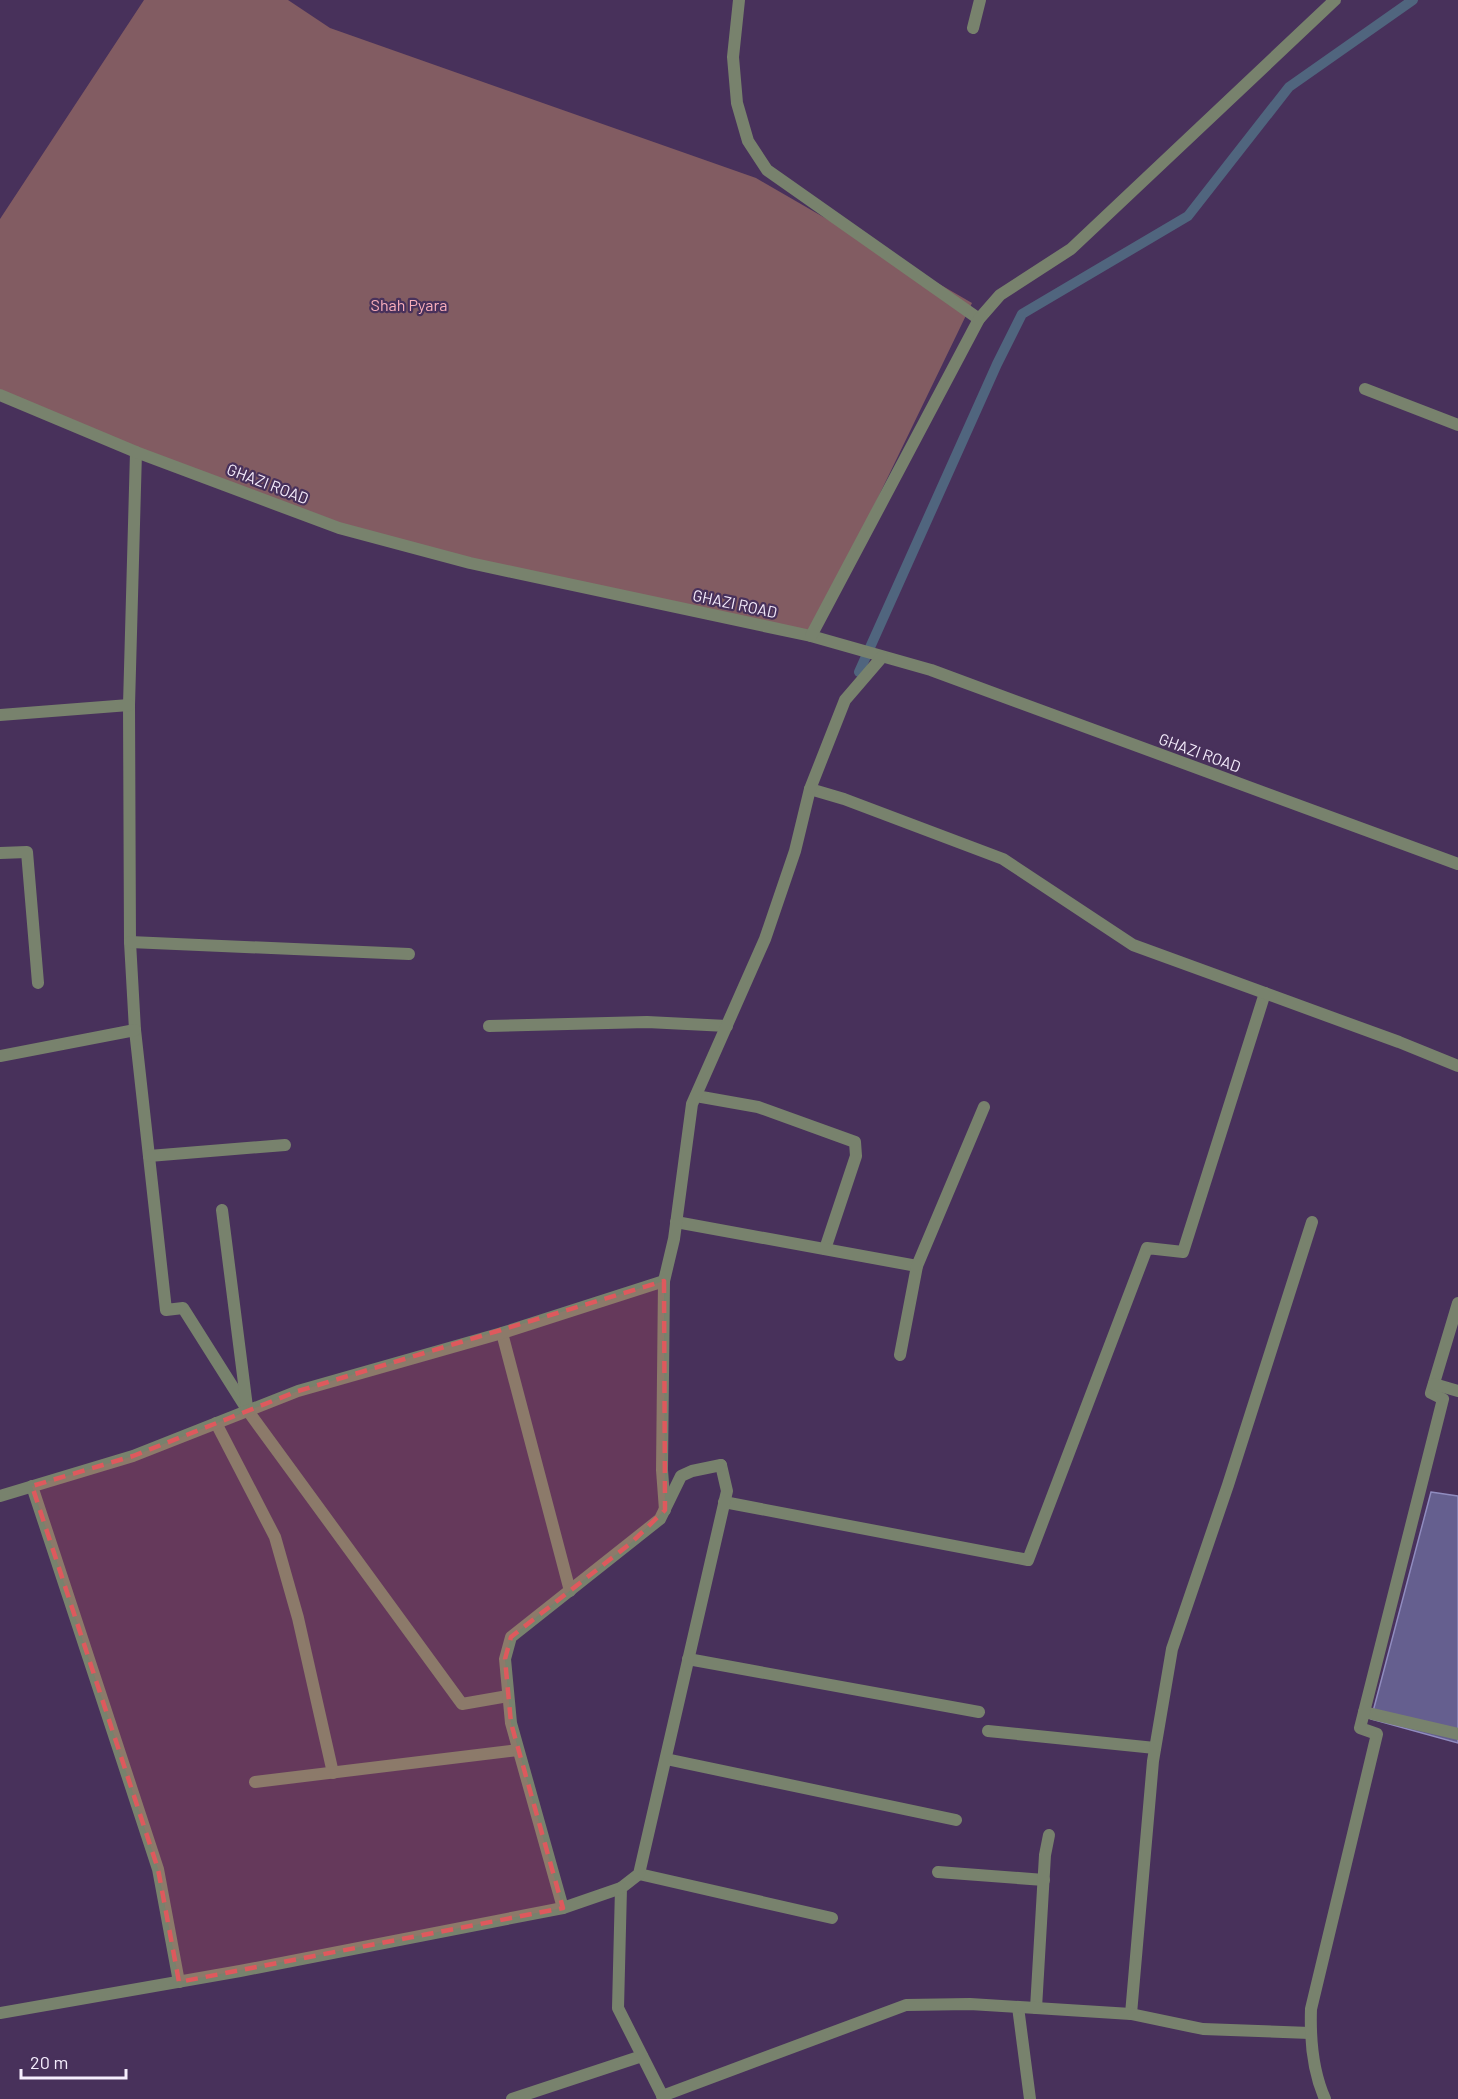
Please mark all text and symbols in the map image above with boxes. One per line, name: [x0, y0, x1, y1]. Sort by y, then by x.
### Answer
park label: Shah Pyara: [371, 295, 447, 314]
street label: GHAZI ROAD: [225, 459, 311, 507]
street label: GHAZI ROAD: [691, 585, 779, 621]
street label: GHAZI ROAD: [1156, 728, 1244, 776]
scale bar: [21, 2042, 126, 2080]
text: 20 m: [30, 2051, 68, 2073]

